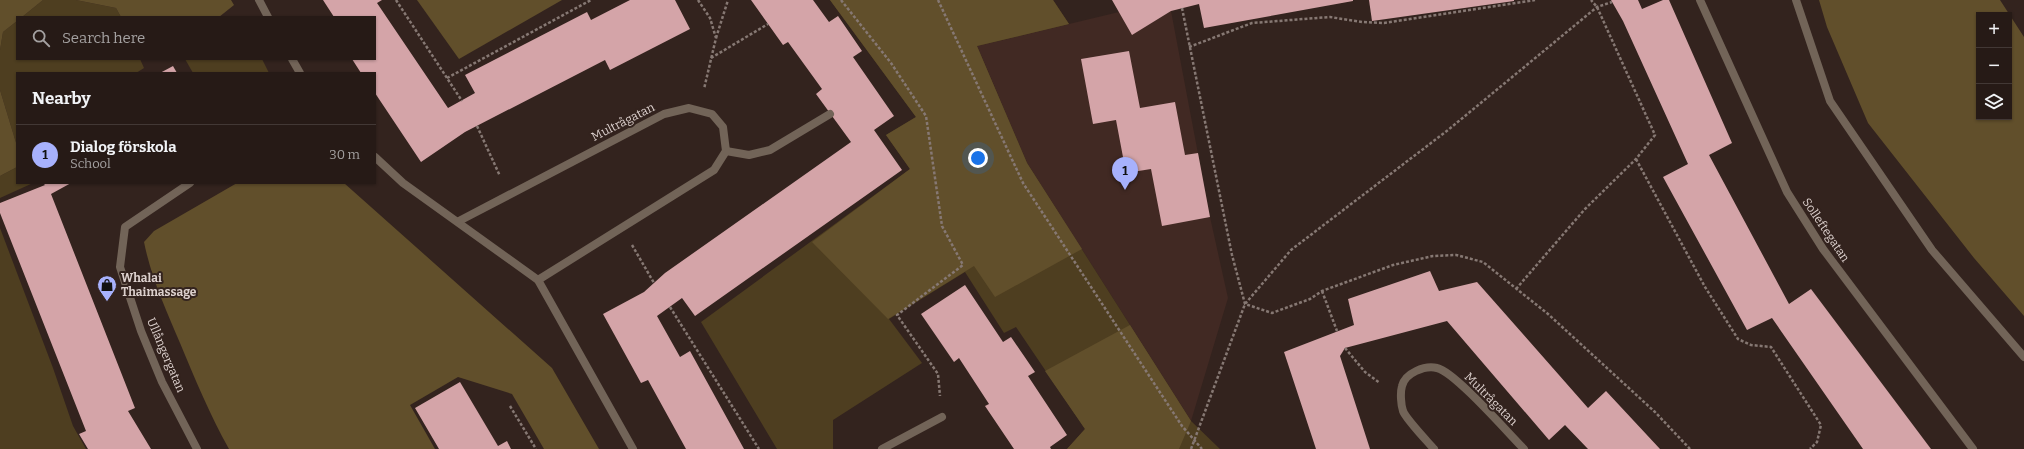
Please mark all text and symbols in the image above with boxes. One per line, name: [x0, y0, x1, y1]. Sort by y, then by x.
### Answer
map controls: [1976, 12, 2012, 120]
button: +: [1976, 12, 2012, 48]
search box: [16, 16, 376, 60]
icon: search: [30, 27, 52, 49]
text: Search here: [62, 29, 145, 47]
button: −: [1976, 48, 2012, 84]
button: layers: [1976, 84, 2012, 120]
text: Nearby: [32, 88, 91, 109]
street label: Multrågatan: [589, 100, 657, 144]
text: Dialog förskola: [70, 138, 177, 156]
text: 1: [42, 147, 48, 162]
text: 30 m: [329, 147, 360, 162]
your location: [968, 148, 988, 168]
text: School: [70, 156, 111, 171]
pin: 1: [1112, 157, 1138, 190]
street label: Solleftegatan: [1800, 195, 1853, 265]
place label: Whalai Thaimassage: [121, 271, 197, 299]
shop icon: Whalai Thaimassage: [96, 274, 118, 302]
street label: Ullångergatan: [144, 316, 188, 395]
street label: Multrågatan: [1462, 370, 1521, 429]

